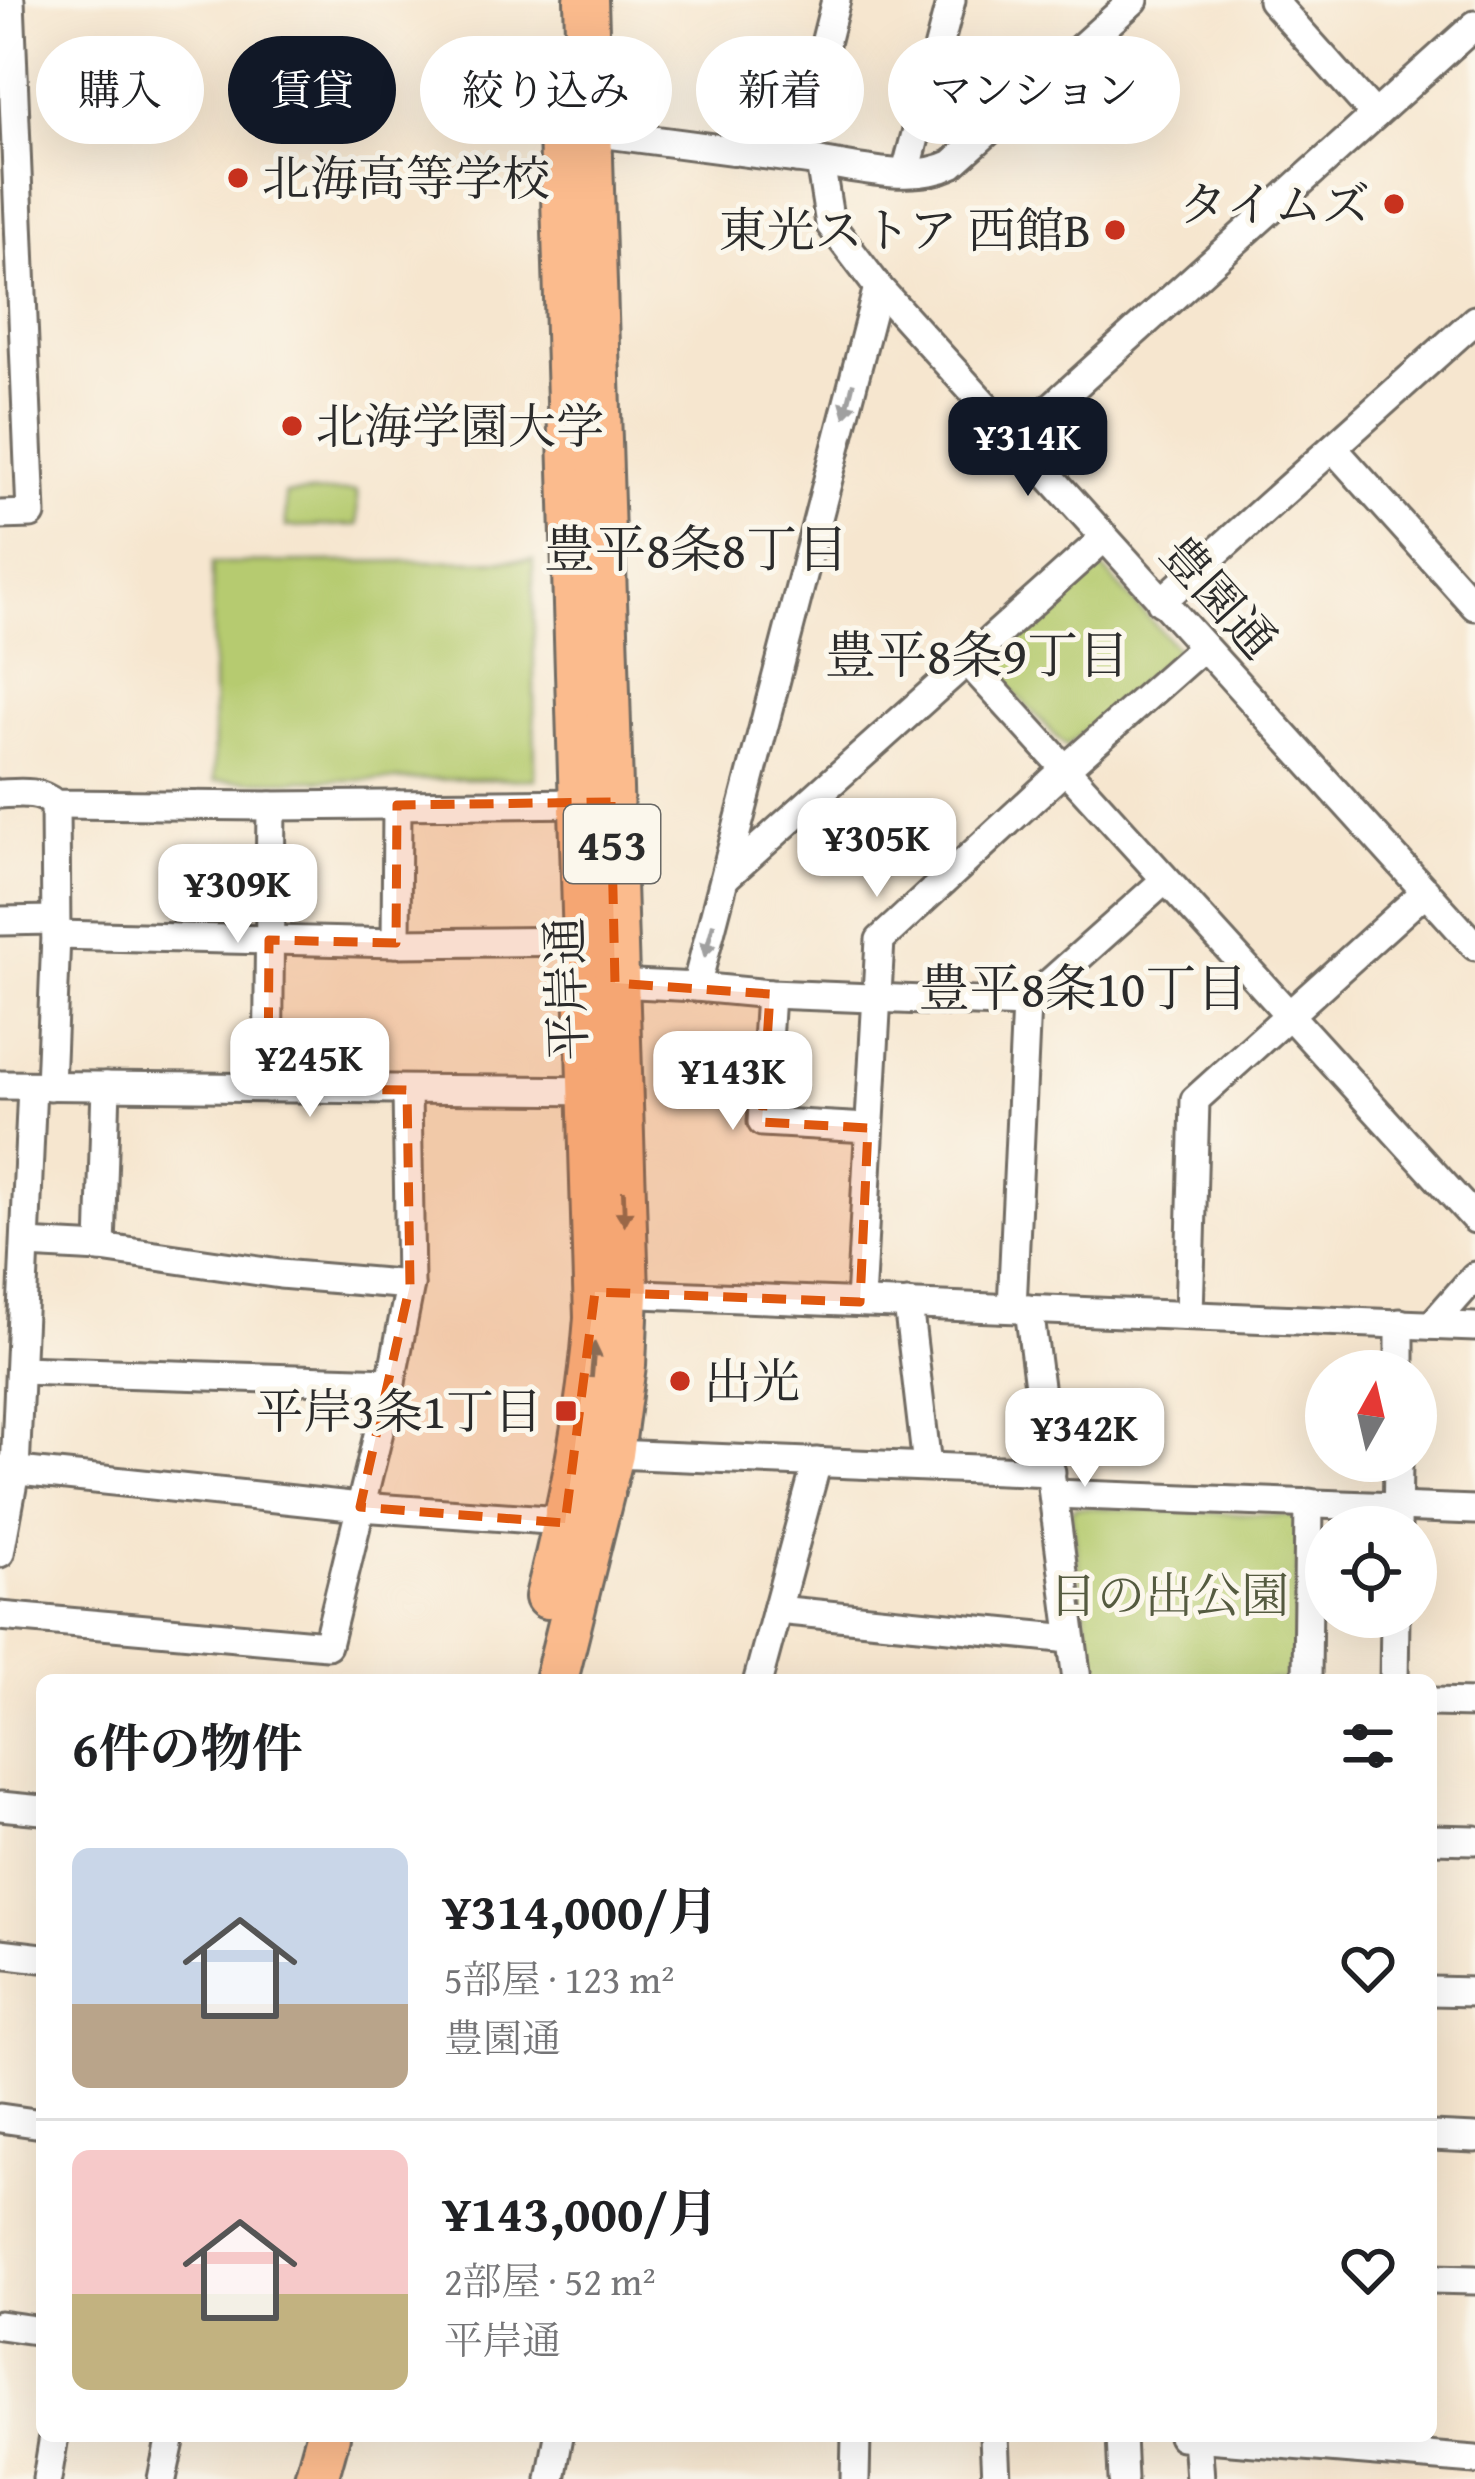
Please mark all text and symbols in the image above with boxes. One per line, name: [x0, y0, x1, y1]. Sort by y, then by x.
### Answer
chip: 購入: [36, 36, 204, 144]
chip: 賃貸: [228, 36, 396, 144]
chip: 絞り込み: [420, 36, 672, 144]
chip: 新着: [696, 36, 864, 144]
chip: マンション: [888, 36, 1180, 144]
place label: 北海高等学校: [262, 142, 550, 213]
marker: 北海高等学校: [225, 165, 251, 191]
place label: タイムズ: [1179, 168, 1370, 239]
marker: タイムズ: [1381, 191, 1407, 217]
place label: 東光ストア 西館B: [719, 194, 1091, 265]
marker: 東光ストア 西館B: [1102, 217, 1128, 243]
one-way arrow: [839, 382, 858, 419]
place label: 北海学園大学: [316, 390, 604, 461]
pin: ¥314K: [944, 397, 1112, 499]
text: ¥314K: [975, 407, 1081, 464]
marker: 北海学園大学: [279, 413, 305, 439]
district label: 豊平8条8丁目: [544, 511, 848, 586]
street label: 豊園通: [1145, 519, 1294, 674]
district label: 豊平8条9丁目: [825, 617, 1129, 692]
pin: ¥305K: [793, 798, 961, 900]
road number: 453: [564, 805, 660, 883]
text: ¥305K: [824, 808, 930, 865]
pin: ¥309K: [154, 844, 322, 946]
text: ¥309K: [185, 854, 291, 911]
street label: 平岸通: [528, 916, 603, 1062]
one-way arrow: [699, 922, 717, 959]
district label: 豊平8条10丁目: [919, 950, 1247, 1025]
pin: ¥245K: [226, 1018, 394, 1120]
text: ¥245K: [257, 1028, 363, 1085]
pin: ¥143K: [649, 1031, 817, 1133]
text: ¥143K: [680, 1041, 786, 1098]
one-way arrow: [615, 1190, 634, 1228]
one-way arrow: [583, 1341, 602, 1378]
place label: 出光: [704, 1345, 800, 1416]
north arrow: [1305, 1350, 1437, 1482]
map controls: [1305, 1350, 1437, 1638]
marker: 出光: [667, 1368, 693, 1394]
place label: 平岸3条1丁目: [256, 1375, 542, 1446]
pin: ¥342K: [1001, 1388, 1169, 1490]
marker: 平岸3条1丁目: [553, 1398, 579, 1424]
text: ¥342K: [1032, 1398, 1138, 1455]
button: locate: [1305, 1506, 1437, 1638]
park label: 日の出公園: [1049, 1559, 1289, 1630]
text: 6件の物件: [72, 1710, 302, 1785]
icon: filters: [1335, 1713, 1401, 1779]
text: ¥314,000/月: [444, 1873, 719, 1948]
icon: home: [168, 1896, 312, 2040]
icon: heart: [1335, 1935, 1401, 2001]
text: 5部屋 · 123 m²: [444, 1950, 674, 2007]
text: 豊園通: [444, 2009, 561, 2066]
text: ¥143,000/月: [444, 2175, 719, 2250]
icon: home: [168, 2198, 312, 2342]
icon: heart: [1335, 2237, 1401, 2303]
text: 2部屋 · 52 m²: [444, 2252, 656, 2309]
text: 平岸通: [444, 2311, 561, 2368]

